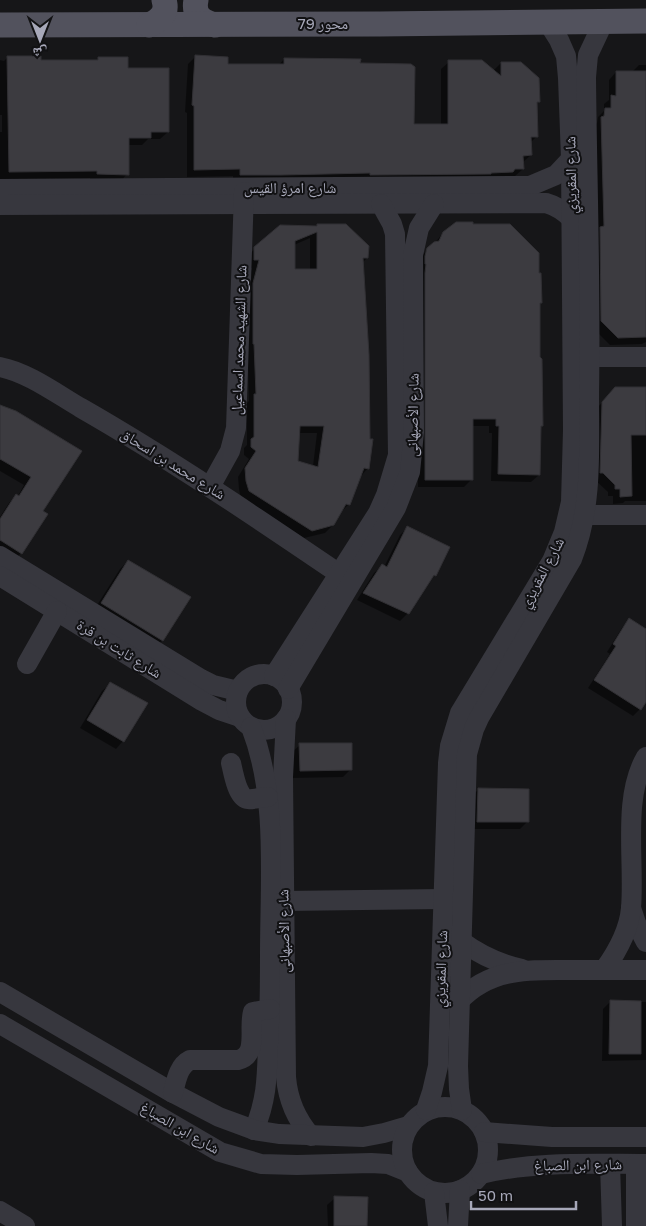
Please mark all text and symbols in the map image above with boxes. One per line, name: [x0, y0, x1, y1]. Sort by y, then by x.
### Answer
street label: محور 79: [298, 14, 348, 33]
north arrow: [15, 15, 65, 65]
text: ش: [32, 44, 47, 62]
street label: شارع المقريزي: [560, 136, 583, 214]
street label: شارع امرؤ القيس: [244, 178, 336, 198]
street label: شارع الشهيد محمد اسماعيل: [226, 265, 252, 415]
street label: شارع الأصبهانى: [402, 373, 424, 457]
street label: شارع محمد بن اسحاق: [117, 424, 229, 504]
street label: شارع المقريزي: [515, 534, 571, 613]
street label: شارع ثابت بن قرة: [73, 615, 165, 683]
street label: شارع الأصبهانى: [273, 889, 295, 973]
street label: شارع المقريزي: [430, 930, 454, 1008]
street label: شارع ابن الصباغ: [137, 1097, 223, 1159]
street label: شارع ابن الصباغ: [534, 1154, 622, 1176]
scale bar: [471, 1178, 576, 1210]
text: 50 m: [478, 1186, 513, 1204]

